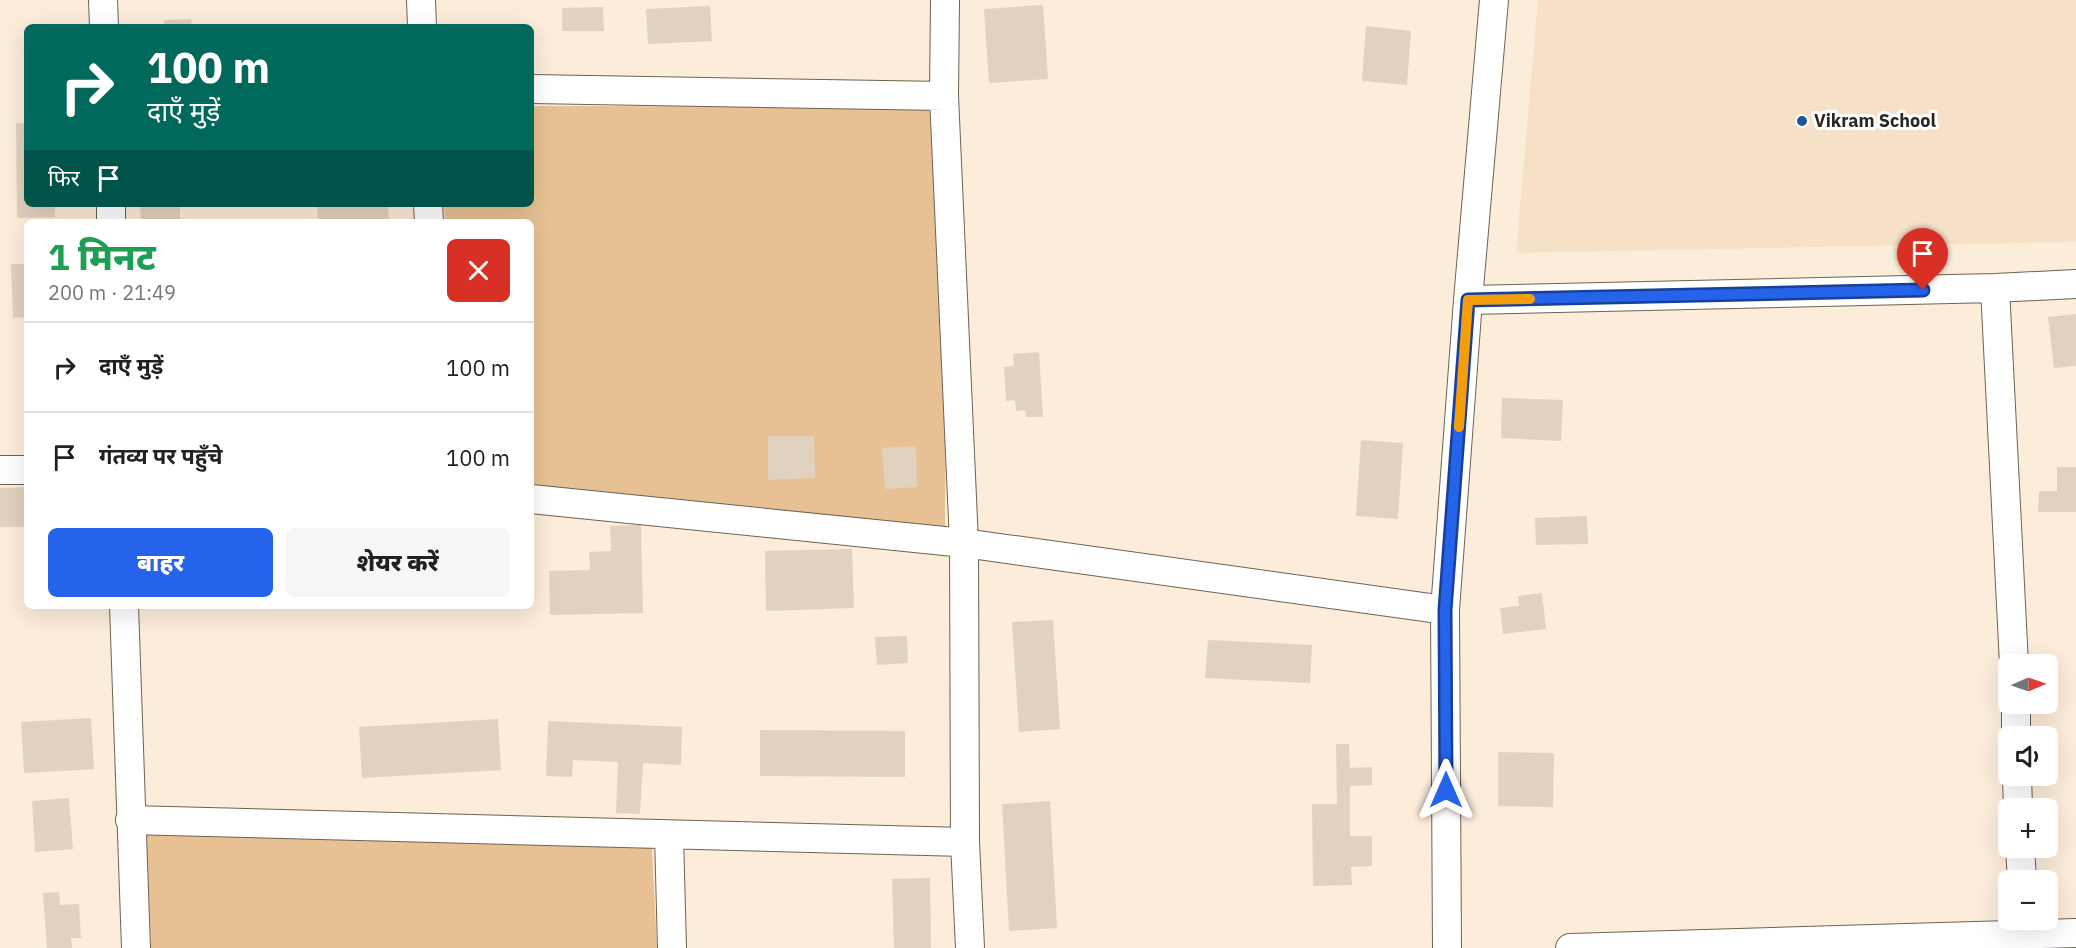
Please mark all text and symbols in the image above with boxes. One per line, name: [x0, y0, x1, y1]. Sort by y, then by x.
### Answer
text: 100 m: [147, 40, 270, 95]
icon: right: [48, 48, 126, 126]
text: दाएँ मुड़ें: [147, 93, 220, 128]
place label: Vikram School: [1814, 109, 1936, 132]
marker: Vikram School: [1795, 114, 1809, 128]
icon: arrive: [92, 162, 125, 195]
text: फिर: [48, 163, 80, 192]
pin: [1897, 228, 1948, 290]
text: 1 मिनट: [48, 233, 156, 280]
icon: arrive: [1906, 237, 1939, 270]
button: close: [447, 239, 510, 302]
text: 200 m · 21:49: [48, 279, 176, 306]
icon: right: [48, 351, 81, 384]
text: दाएँ मुड़ें: [99, 351, 163, 380]
text: 100 m: [446, 353, 510, 382]
icon: arrive: [48, 441, 81, 474]
text: गंतव्य पर पहुँचे: [99, 441, 223, 470]
text: 100 m: [446, 443, 510, 472]
button: बाहर: [48, 528, 273, 597]
button: शेयर करें: [285, 528, 510, 597]
north arrow: [1998, 654, 2058, 714]
map controls: [1998, 654, 2058, 930]
button: sound: [1998, 726, 2058, 786]
position arrow: [1414, 758, 1478, 822]
button: +: [1998, 798, 2058, 858]
button: −: [1998, 870, 2058, 930]

